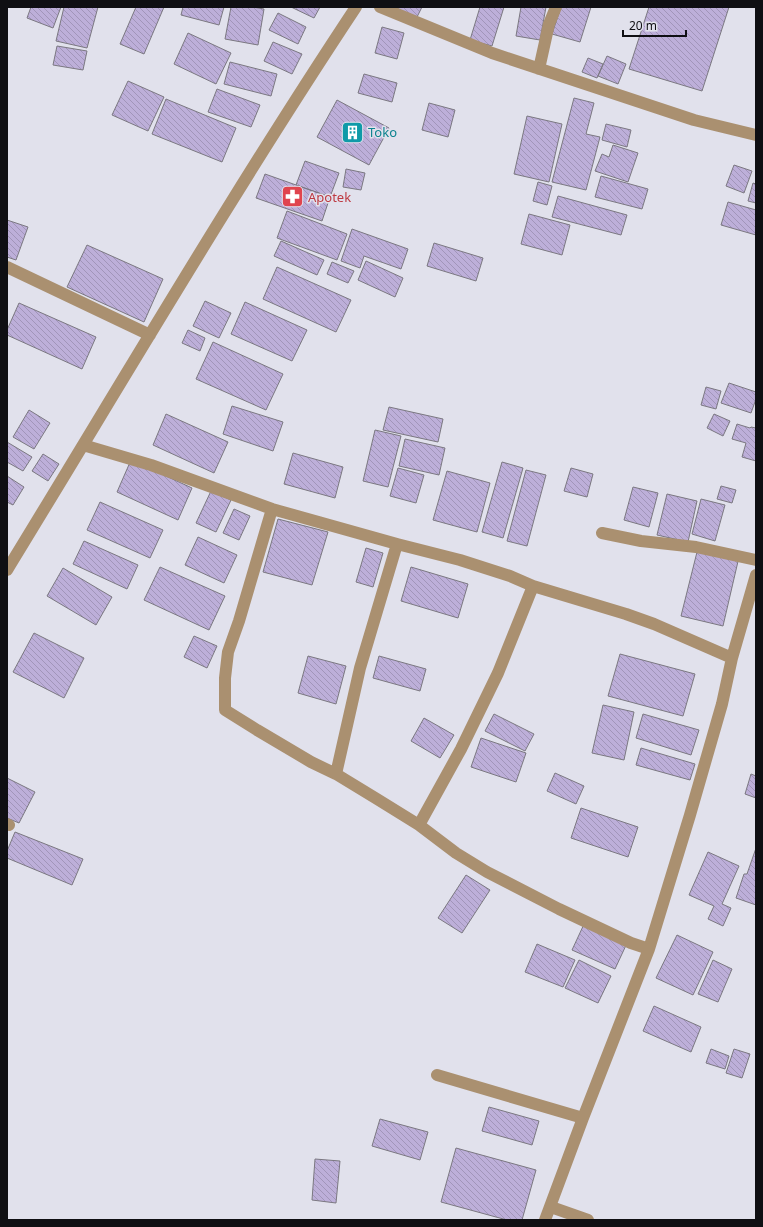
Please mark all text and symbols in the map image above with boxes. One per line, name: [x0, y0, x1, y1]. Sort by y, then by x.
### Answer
scale bar: [623, 12, 686, 38]
text: 20 m: [629, 17, 657, 34]
building icon: Toko: [340, 119, 366, 145]
place label: Toko: [368, 123, 397, 141]
pharmacy icon: Apotek: [280, 184, 306, 210]
place label: Apotek: [308, 188, 351, 206]

